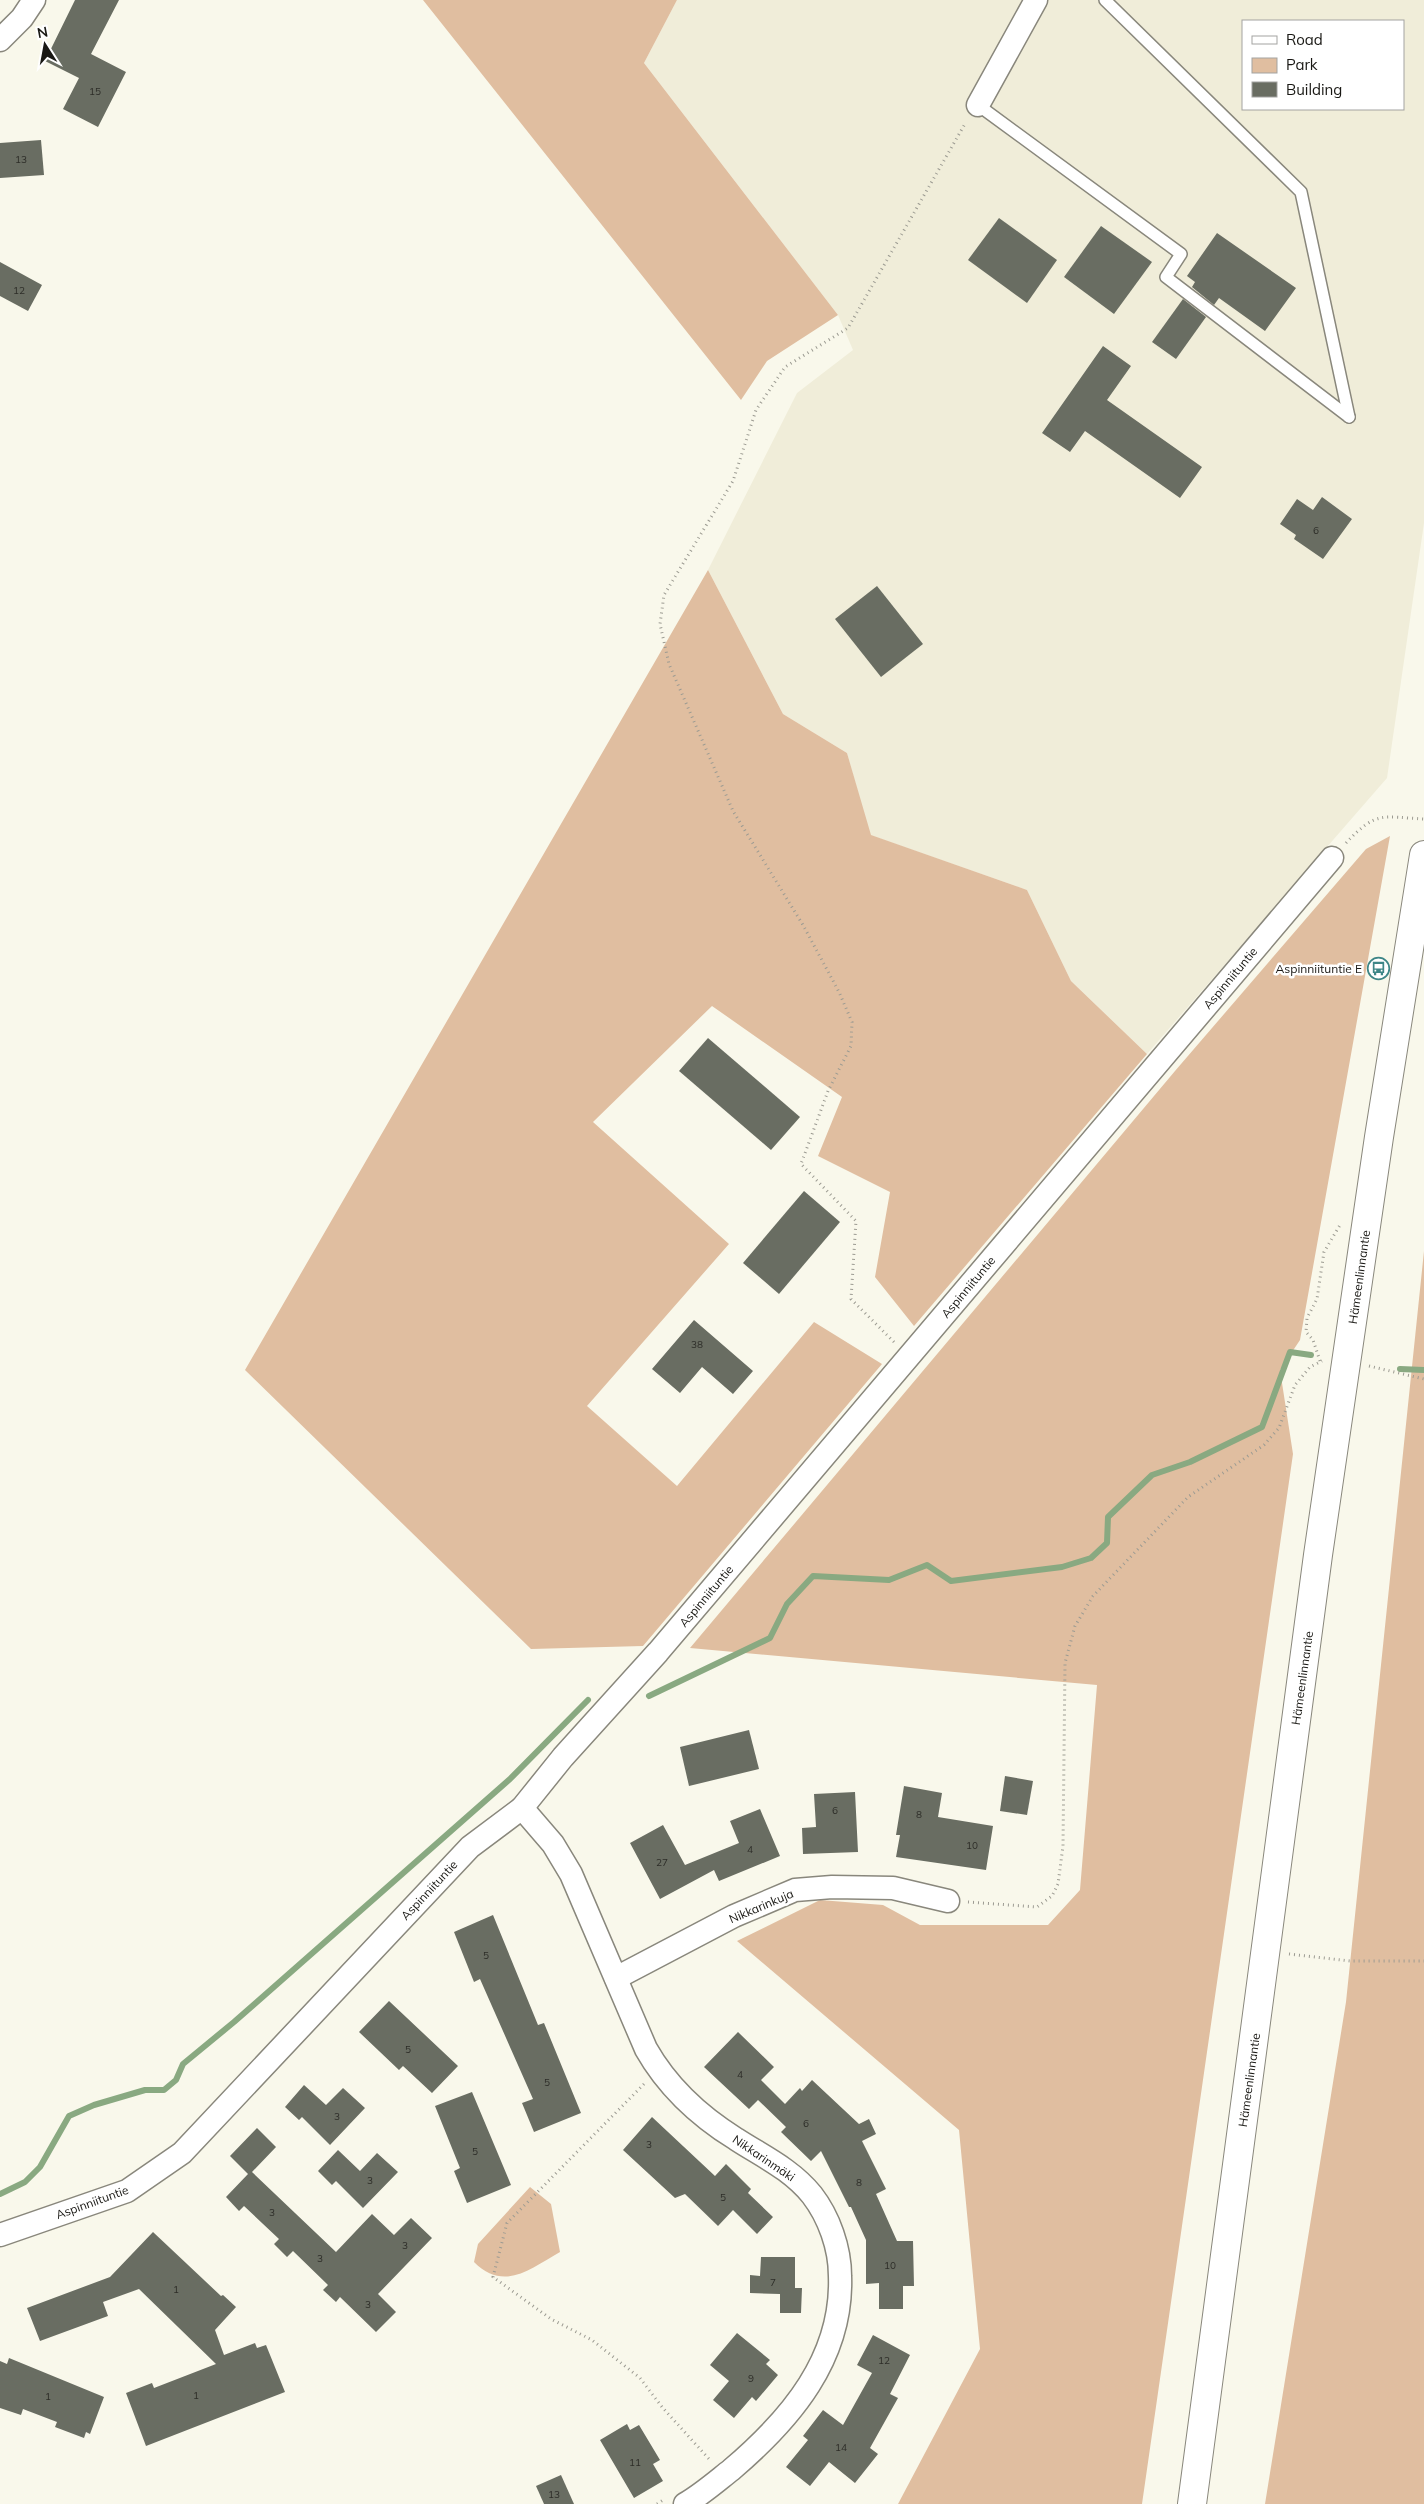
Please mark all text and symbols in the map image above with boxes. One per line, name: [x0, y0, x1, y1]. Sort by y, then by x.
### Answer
north arrow: [20, 20, 70, 70]
legend: [1242, 20, 1404, 110]
text: N: [36, 22, 49, 42]
text: Road: [1286, 30, 1323, 49]
text: Park: [1286, 55, 1318, 74]
text: Building: [1286, 80, 1342, 99]
house number: 15: [89, 85, 101, 98]
house number: 13: [15, 153, 27, 166]
house number: 12: [13, 284, 25, 297]
house number: 6: [1313, 524, 1319, 537]
street label: Aspinniituntie: [1200, 944, 1260, 1012]
bus stop icon: Aspinniituntie E: [1366, 956, 1390, 980]
place label: Aspinniituntie E: [1276, 961, 1362, 976]
street label: Hämeenlinnantie: [1345, 1229, 1373, 1325]
street label: Aspinniituntie: [938, 1253, 998, 1321]
house number: 38: [691, 1338, 703, 1351]
street label: Aspinniituntie: [676, 1562, 736, 1630]
street label: Hämeenlinnantie: [1288, 1630, 1316, 1726]
house number: 6: [832, 1804, 838, 1817]
house number: 8: [916, 1808, 922, 1821]
house number: 10: [966, 1839, 978, 1852]
house number: 4: [747, 1843, 753, 1856]
house number: 27: [656, 1856, 668, 1869]
street label: Aspinniituntie: [398, 1857, 460, 1923]
street label: Nikkarinkuja: [726, 1886, 796, 1926]
house number: 5: [483, 1949, 489, 1962]
street label: Hämeenlinnantie: [1235, 2032, 1263, 2128]
house number: 5: [405, 2043, 411, 2056]
house number: 4: [737, 2068, 743, 2081]
house number: 5: [544, 2076, 550, 2089]
house number: 3: [334, 2110, 340, 2123]
house number: 6: [803, 2117, 809, 2130]
street label: Nikkarinmäki: [730, 2132, 798, 2185]
house number: 3: [646, 2138, 652, 2151]
house number: 5: [472, 2145, 478, 2158]
house number: 3: [367, 2174, 373, 2187]
house number: 8: [856, 2176, 862, 2189]
street label: Aspinniituntie: [54, 2182, 130, 2222]
house number: 5: [720, 2191, 726, 2204]
house number: 3: [269, 2206, 275, 2219]
house number: 3: [402, 2239, 408, 2252]
house number: 3: [317, 2252, 323, 2265]
house number: 10: [884, 2259, 896, 2272]
house number: 7: [770, 2276, 776, 2289]
house number: 1: [173, 2283, 179, 2296]
house number: 3: [365, 2298, 371, 2311]
house number: 12: [878, 2354, 890, 2367]
house number: 9: [748, 2372, 754, 2385]
house number: 1: [193, 2389, 199, 2402]
house number: 1: [45, 2390, 51, 2403]
house number: 14: [835, 2441, 847, 2454]
house number: 11: [629, 2456, 641, 2469]
house number: 13: [548, 2488, 560, 2501]

